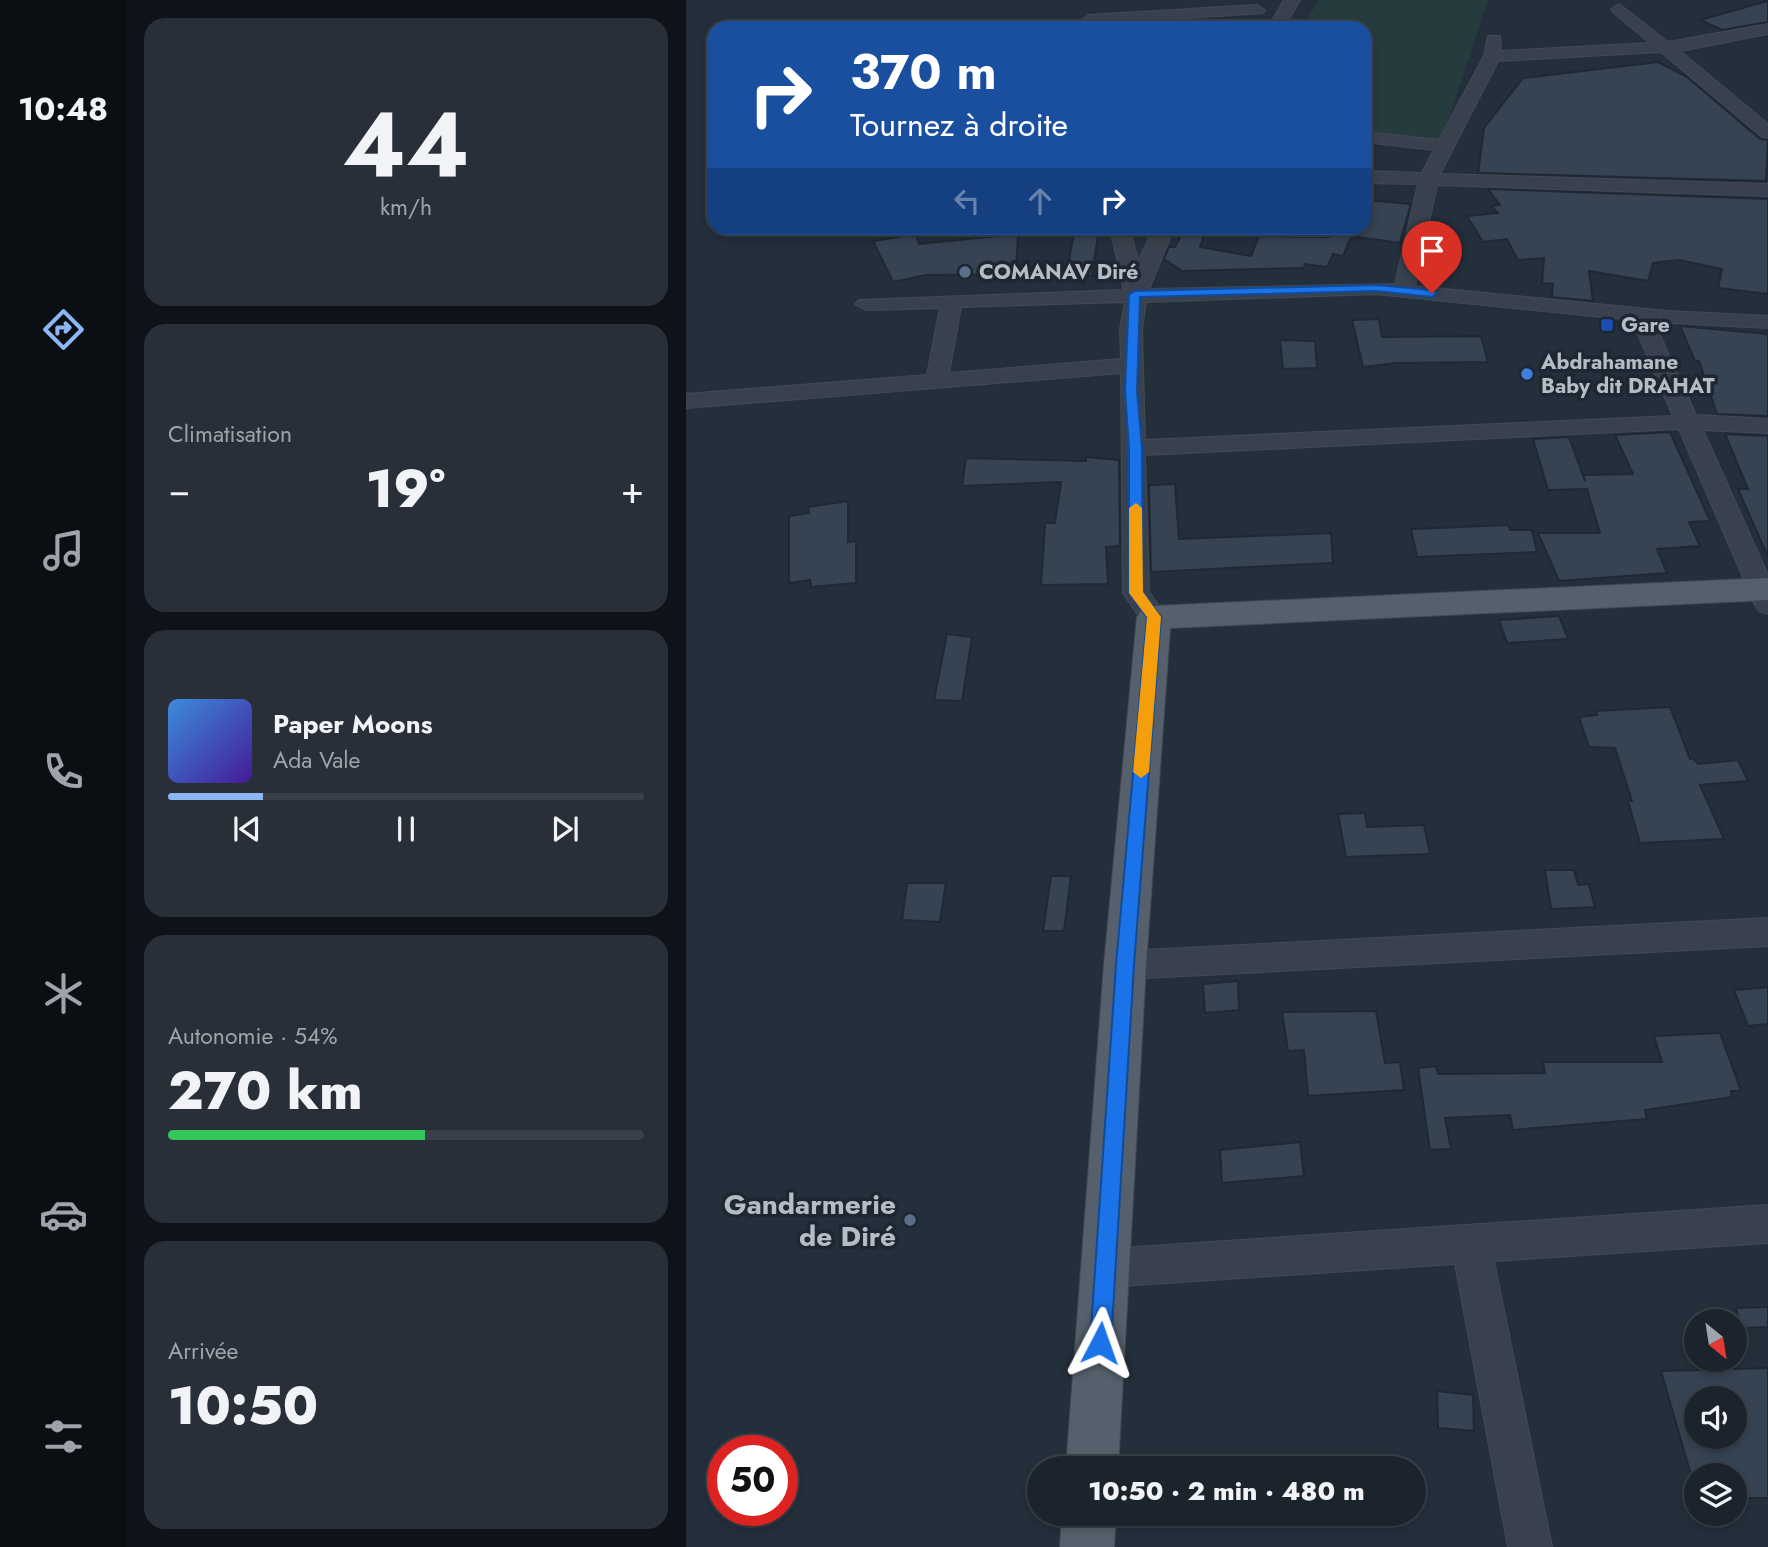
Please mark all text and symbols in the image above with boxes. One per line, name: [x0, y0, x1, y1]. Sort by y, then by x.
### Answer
text: 370 m: [850, 37, 997, 107]
icon: right: [735, 49, 826, 140]
text: 44: [342, 79, 470, 210]
text: 10:48: [18, 86, 108, 132]
text: Tournez à droite: [850, 102, 1068, 148]
icon: left: [948, 182, 986, 220]
icon: ahead: [1021, 182, 1059, 220]
icon: right: [1094, 182, 1132, 220]
text: km/h: [380, 190, 432, 224]
pin: [1402, 221, 1462, 293]
icon: arrive: [1413, 232, 1451, 270]
place label: COMANAV Diré: [979, 257, 1138, 287]
marker: COMANAV Diré: [957, 264, 973, 280]
icon: directions: [39, 305, 88, 354]
place label: Gare: [1621, 310, 1670, 340]
marker: Gare: [1599, 317, 1615, 333]
place label: Abdrahamane Baby dit DRAHAT: [1540, 347, 1715, 401]
marker: Abdrahamane Baby dit DRAHAT: [1519, 366, 1535, 382]
text: Climatisation: [168, 417, 292, 451]
text: 19°: [366, 451, 445, 527]
text: −: [168, 462, 190, 517]
text: +: [621, 462, 644, 517]
icon: music: [39, 526, 88, 575]
text: Paper Moons: [273, 705, 433, 743]
text: Ada Vale: [273, 743, 360, 777]
icon: phone: [39, 747, 88, 796]
icon: previous: [228, 810, 266, 848]
icon: pause: [387, 810, 425, 848]
icon: next: [546, 810, 584, 848]
icon: climate: [39, 969, 88, 1018]
text: Autonomie · 54%: [168, 1019, 338, 1053]
text: 270 km: [168, 1053, 362, 1129]
place label: Gandarmerie de Diré: [724, 1184, 896, 1257]
icon: car: [39, 1190, 88, 1239]
marker: Gandarmerie de Diré: [902, 1212, 918, 1228]
position arrow: [1063, 1306, 1137, 1380]
north arrow: [1684, 1309, 1746, 1372]
map controls: [1684, 1309, 1747, 1526]
text: Arrivée: [168, 1334, 238, 1368]
text: 10:50: [168, 1368, 318, 1444]
button: sound: [1684, 1386, 1747, 1449]
icon: filters: [39, 1412, 88, 1461]
speed limit sign: 50: [707, 1435, 798, 1526]
button: layers: [1684, 1463, 1747, 1526]
text: 10:50 · 2 min · 480 m: [1088, 1472, 1365, 1510]

